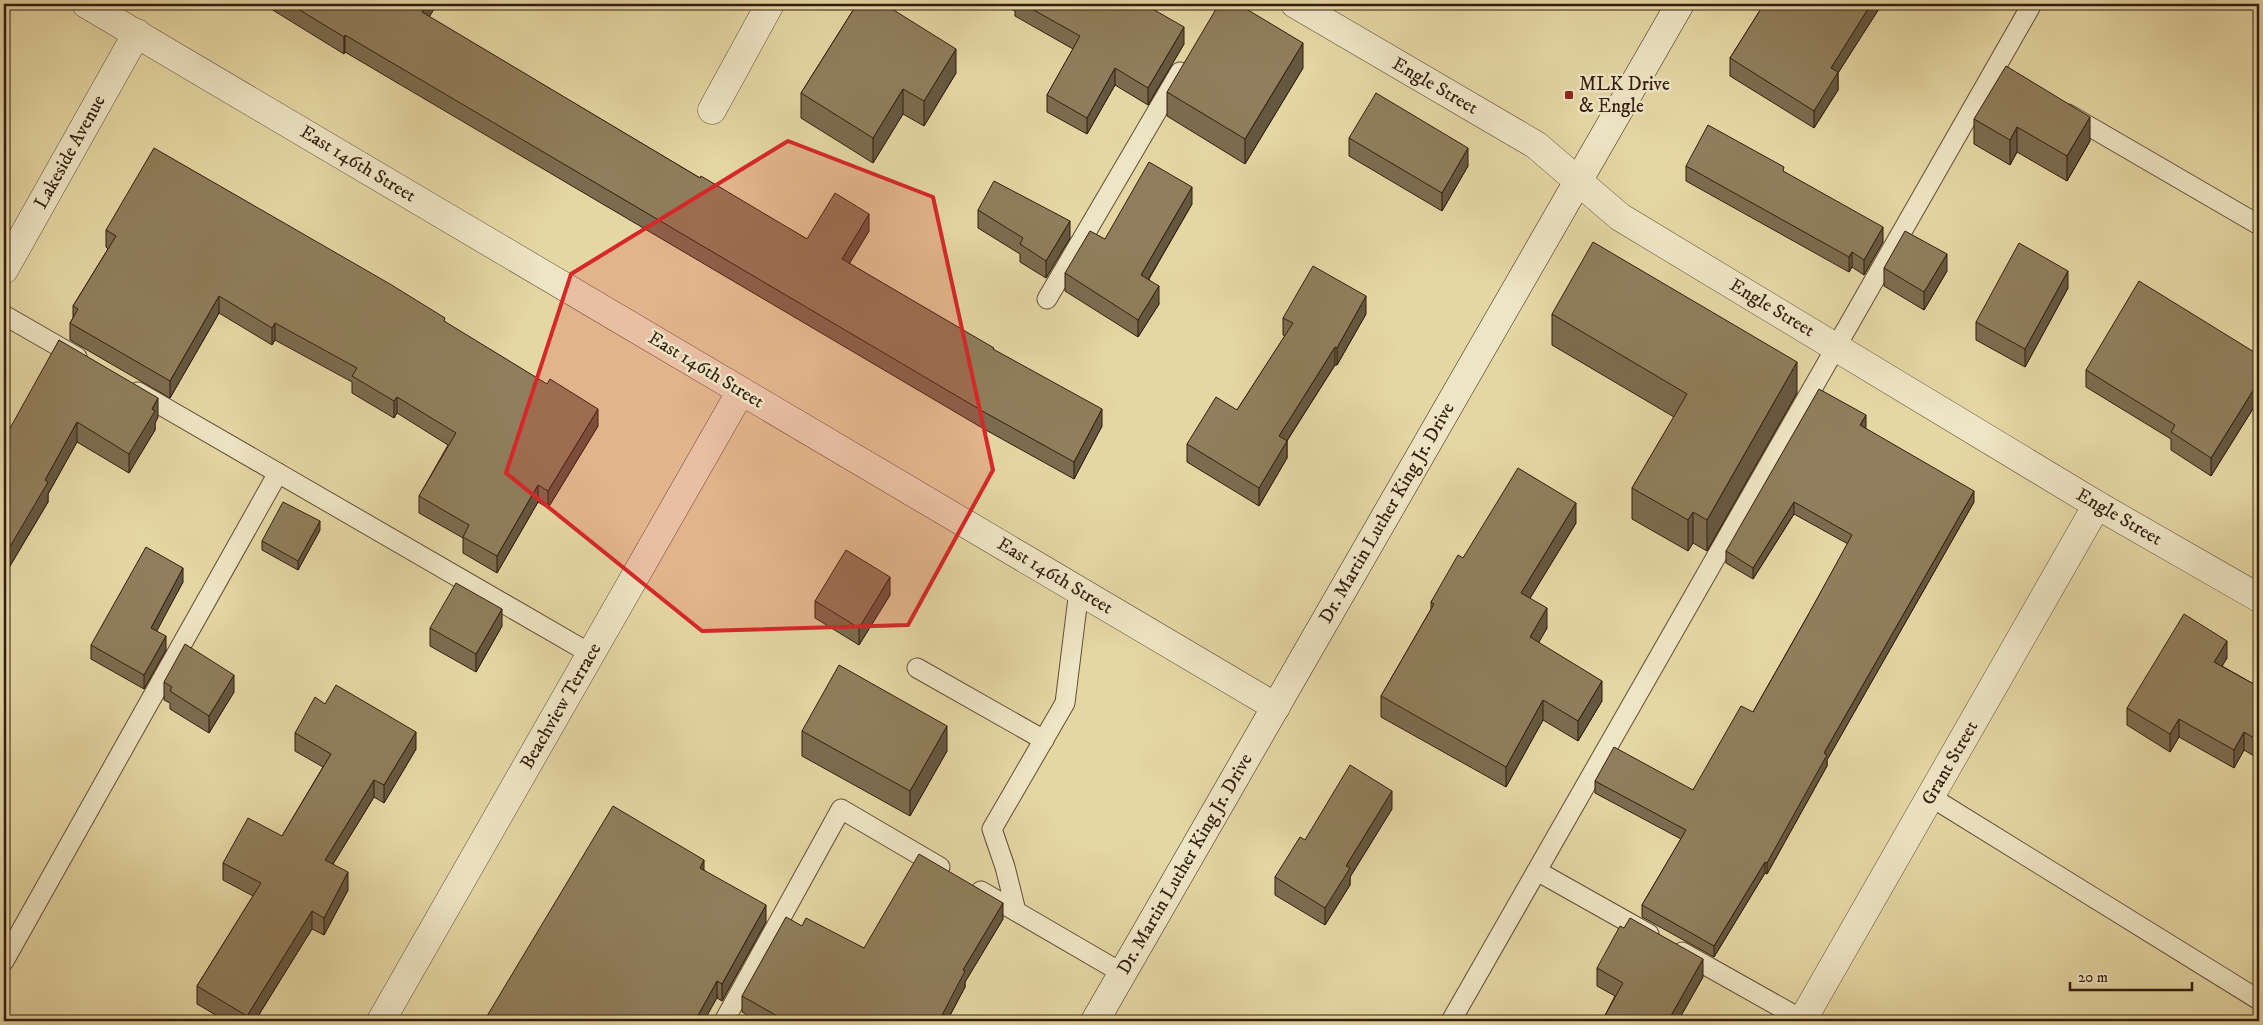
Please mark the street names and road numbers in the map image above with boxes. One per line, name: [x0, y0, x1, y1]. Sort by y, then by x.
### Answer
street label: Engle Street: [1388, 52, 1482, 120]
street label: Lakeside Avenue: [29, 91, 111, 213]
street label: East 146th Street: [296, 120, 420, 208]
street label: Engle Street: [1725, 274, 1819, 342]
street label: East 146th Street: [644, 326, 768, 414]
street label: Dr. Martin Luther King Jr. Drive: [1314, 398, 1460, 628]
street label: Engle Street: [2072, 483, 2166, 551]
street label: East 146th Street: [993, 532, 1117, 620]
street label: Beachview Terrace: [516, 639, 606, 773]
street label: Grant Street: [1917, 717, 1983, 809]
street label: Dr. Martin Luther King Jr. Drive: [1112, 749, 1258, 979]

